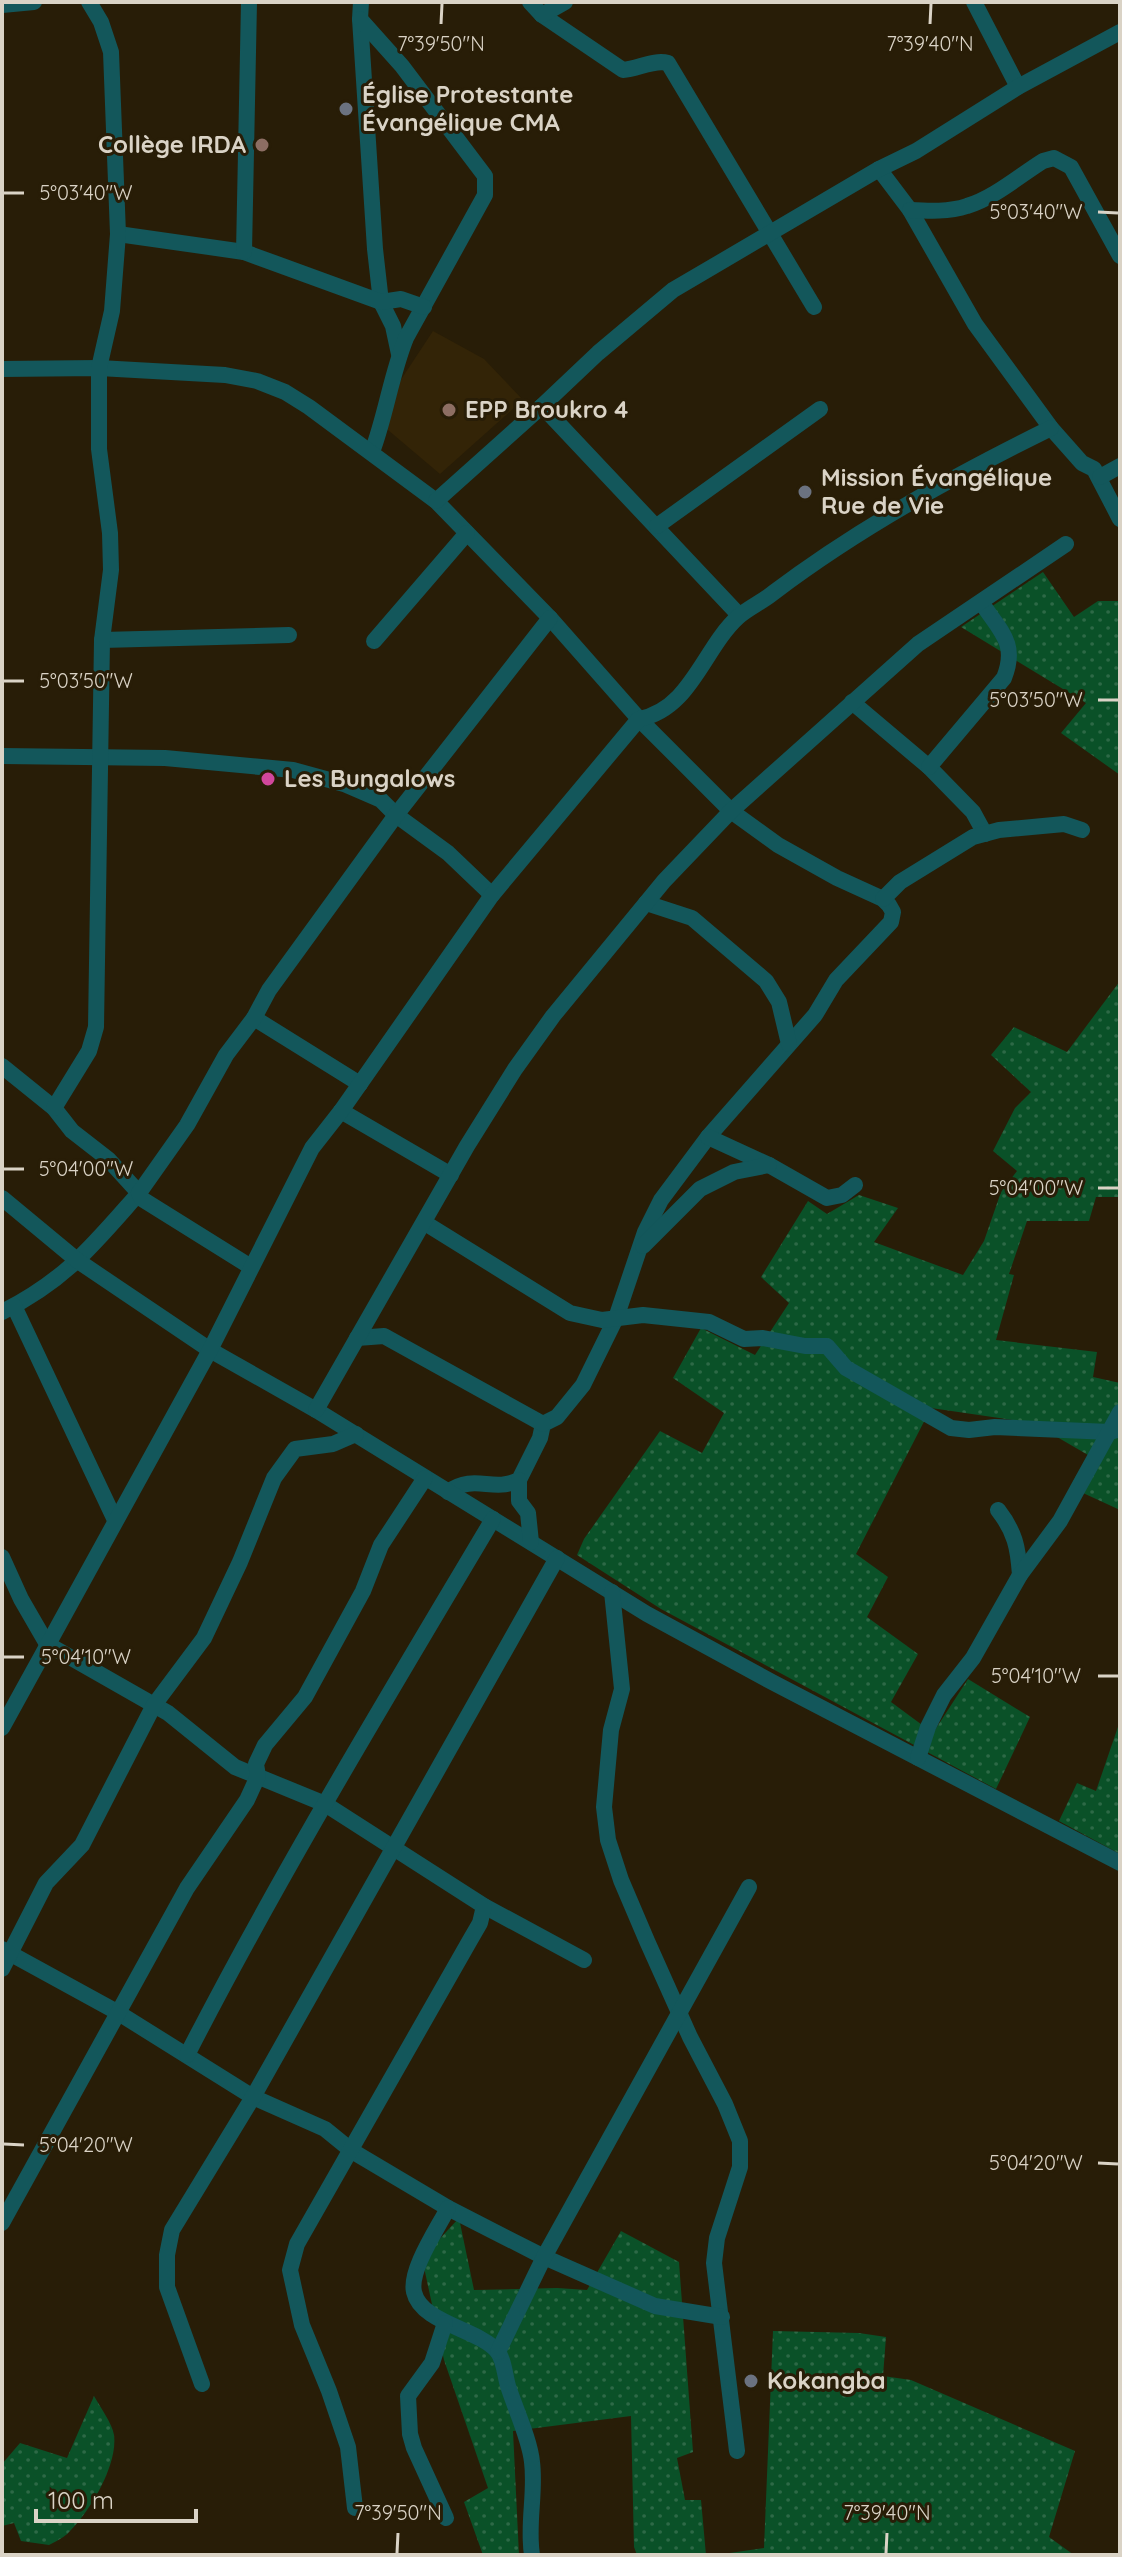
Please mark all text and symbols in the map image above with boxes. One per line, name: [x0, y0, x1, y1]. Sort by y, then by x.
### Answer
text: 7°39'50"N: [397, 31, 485, 56]
text: 7°39'40"N: [886, 31, 974, 56]
place label: Église Protestante Évangélique CMA: [362, 79, 573, 137]
marker: Église Protestante Évangélique CMA: [337, 100, 355, 118]
place label: Collège IRDA: [98, 129, 247, 159]
marker: Collège IRDA: [253, 136, 271, 154]
text: 5°03'40"W: [39, 180, 133, 205]
text: 5°03'40"W: [989, 199, 1083, 224]
place label: EPP Broukro 4: [465, 394, 628, 424]
marker: EPP Broukro 4: [440, 401, 458, 419]
place label: Mission Évangélique Rue de Vie: [821, 462, 1052, 520]
marker: Mission Évangélique Rue de Vie: [796, 483, 814, 501]
text: 5°03'50"W: [39, 668, 133, 693]
text: 5°03'50"W: [989, 687, 1083, 712]
place label: Les Bungalows: [284, 763, 455, 793]
marker: Les Bungalows: [259, 770, 277, 788]
text: 5°04'00"W: [39, 1156, 133, 1181]
text: 5°04'00"W: [989, 1175, 1083, 1200]
text: 5°04'10"W: [41, 1644, 131, 1669]
text: 5°04'10"W: [991, 1663, 1081, 1688]
text: 5°04'20"W: [39, 2132, 133, 2157]
text: 5°04'20"W: [989, 2150, 1083, 2175]
place label: Kokangba: [767, 2365, 886, 2395]
marker: Kokangba: [742, 2372, 760, 2390]
scale bar: [36, 2473, 196, 2523]
text: 100 m: [48, 2485, 114, 2515]
text: 7°39'50"N: [354, 2500, 442, 2525]
text: 7°39'40"N: [843, 2500, 931, 2525]

